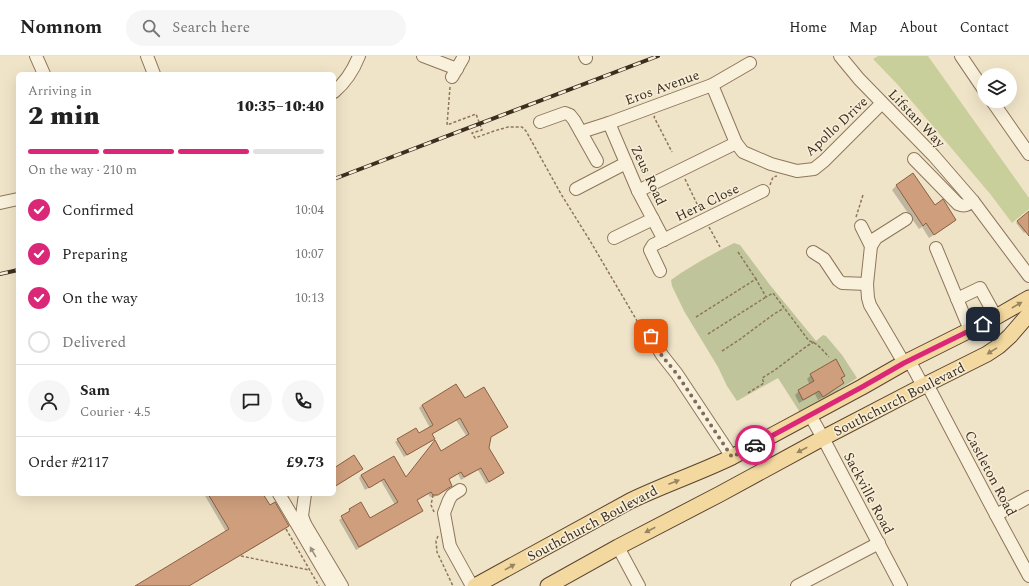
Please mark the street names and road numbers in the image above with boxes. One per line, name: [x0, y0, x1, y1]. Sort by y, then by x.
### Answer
street label: Eros Avenue: [622, 64, 703, 111]
street label: Lifstan Way: [883, 84, 951, 153]
street label: Apollo Drive: [800, 91, 873, 161]
street label: Zeus Road: [625, 142, 672, 209]
street label: Hera Close: [672, 178, 743, 227]
street label: Southchurch Boulevard: [830, 357, 969, 442]
street label: Castleton Road: [959, 427, 1022, 520]
street label: Sackville Road: [838, 448, 899, 538]
street label: Southchurch Boulevard: [523, 480, 662, 567]

